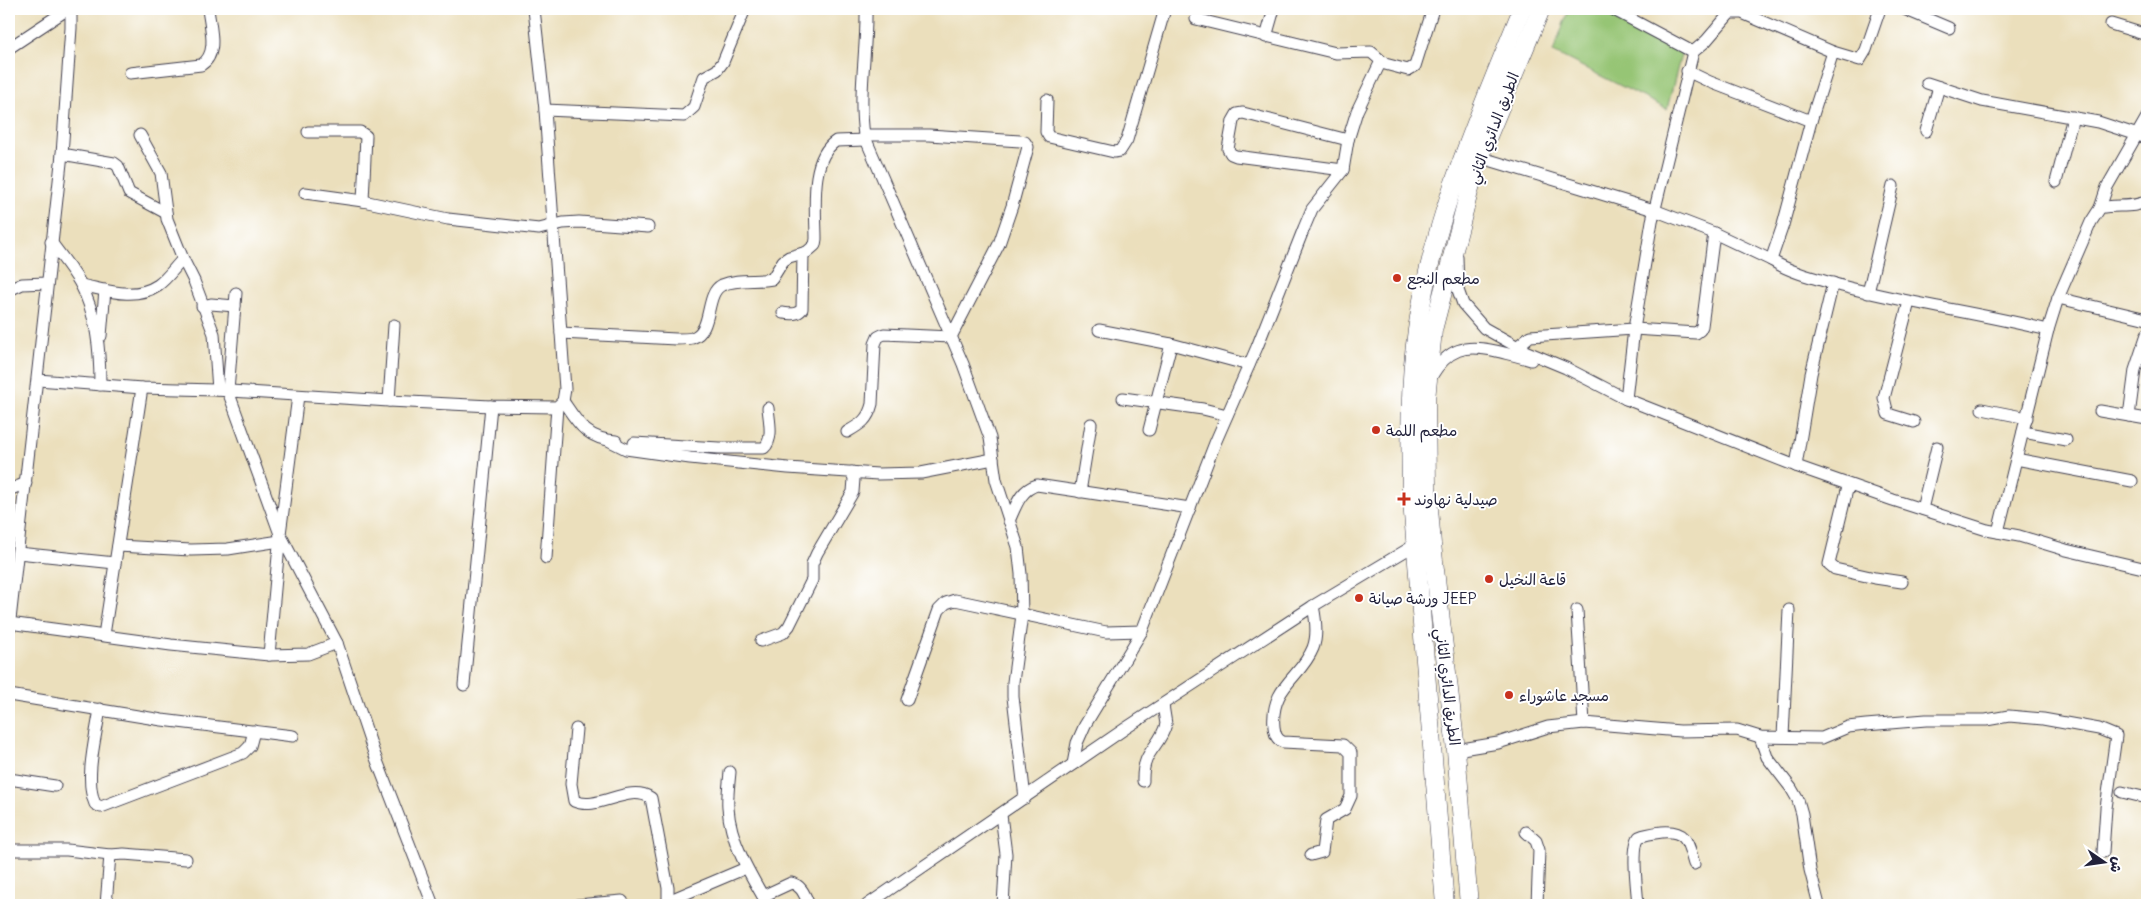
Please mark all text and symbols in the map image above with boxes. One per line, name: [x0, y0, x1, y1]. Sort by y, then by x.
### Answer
street label: الطريق الدائري الثاني: [1463, 69, 1527, 188]
place label: مطعم النجع: [1407, 269, 1480, 291]
marker: مطعم النجع: [1391, 272, 1403, 284]
place label: مطعم اللمة: [1386, 421, 1457, 443]
marker: مطعم اللمة: [1370, 424, 1382, 436]
place label: صيدلية نهاوند: [1414, 490, 1498, 509]
marker: صيدلية نهاوند: [1398, 493, 1410, 505]
place label: قاعة النخيل: [1499, 570, 1566, 589]
marker: قاعة النخيل: [1483, 573, 1495, 585]
place label: ورشة صيانة JEEP: [1369, 589, 1477, 608]
marker: ورشة صيانة JEEP: [1353, 592, 1365, 604]
street label: الطريق الدائري الثاني: [1427, 627, 1465, 747]
place label: مسجد عاشوراء: [1519, 686, 1609, 706]
marker: مسجد عاشوراء: [1503, 689, 1515, 701]
north arrow: [2078, 836, 2128, 886]
text: ش: [2106, 855, 2127, 874]

